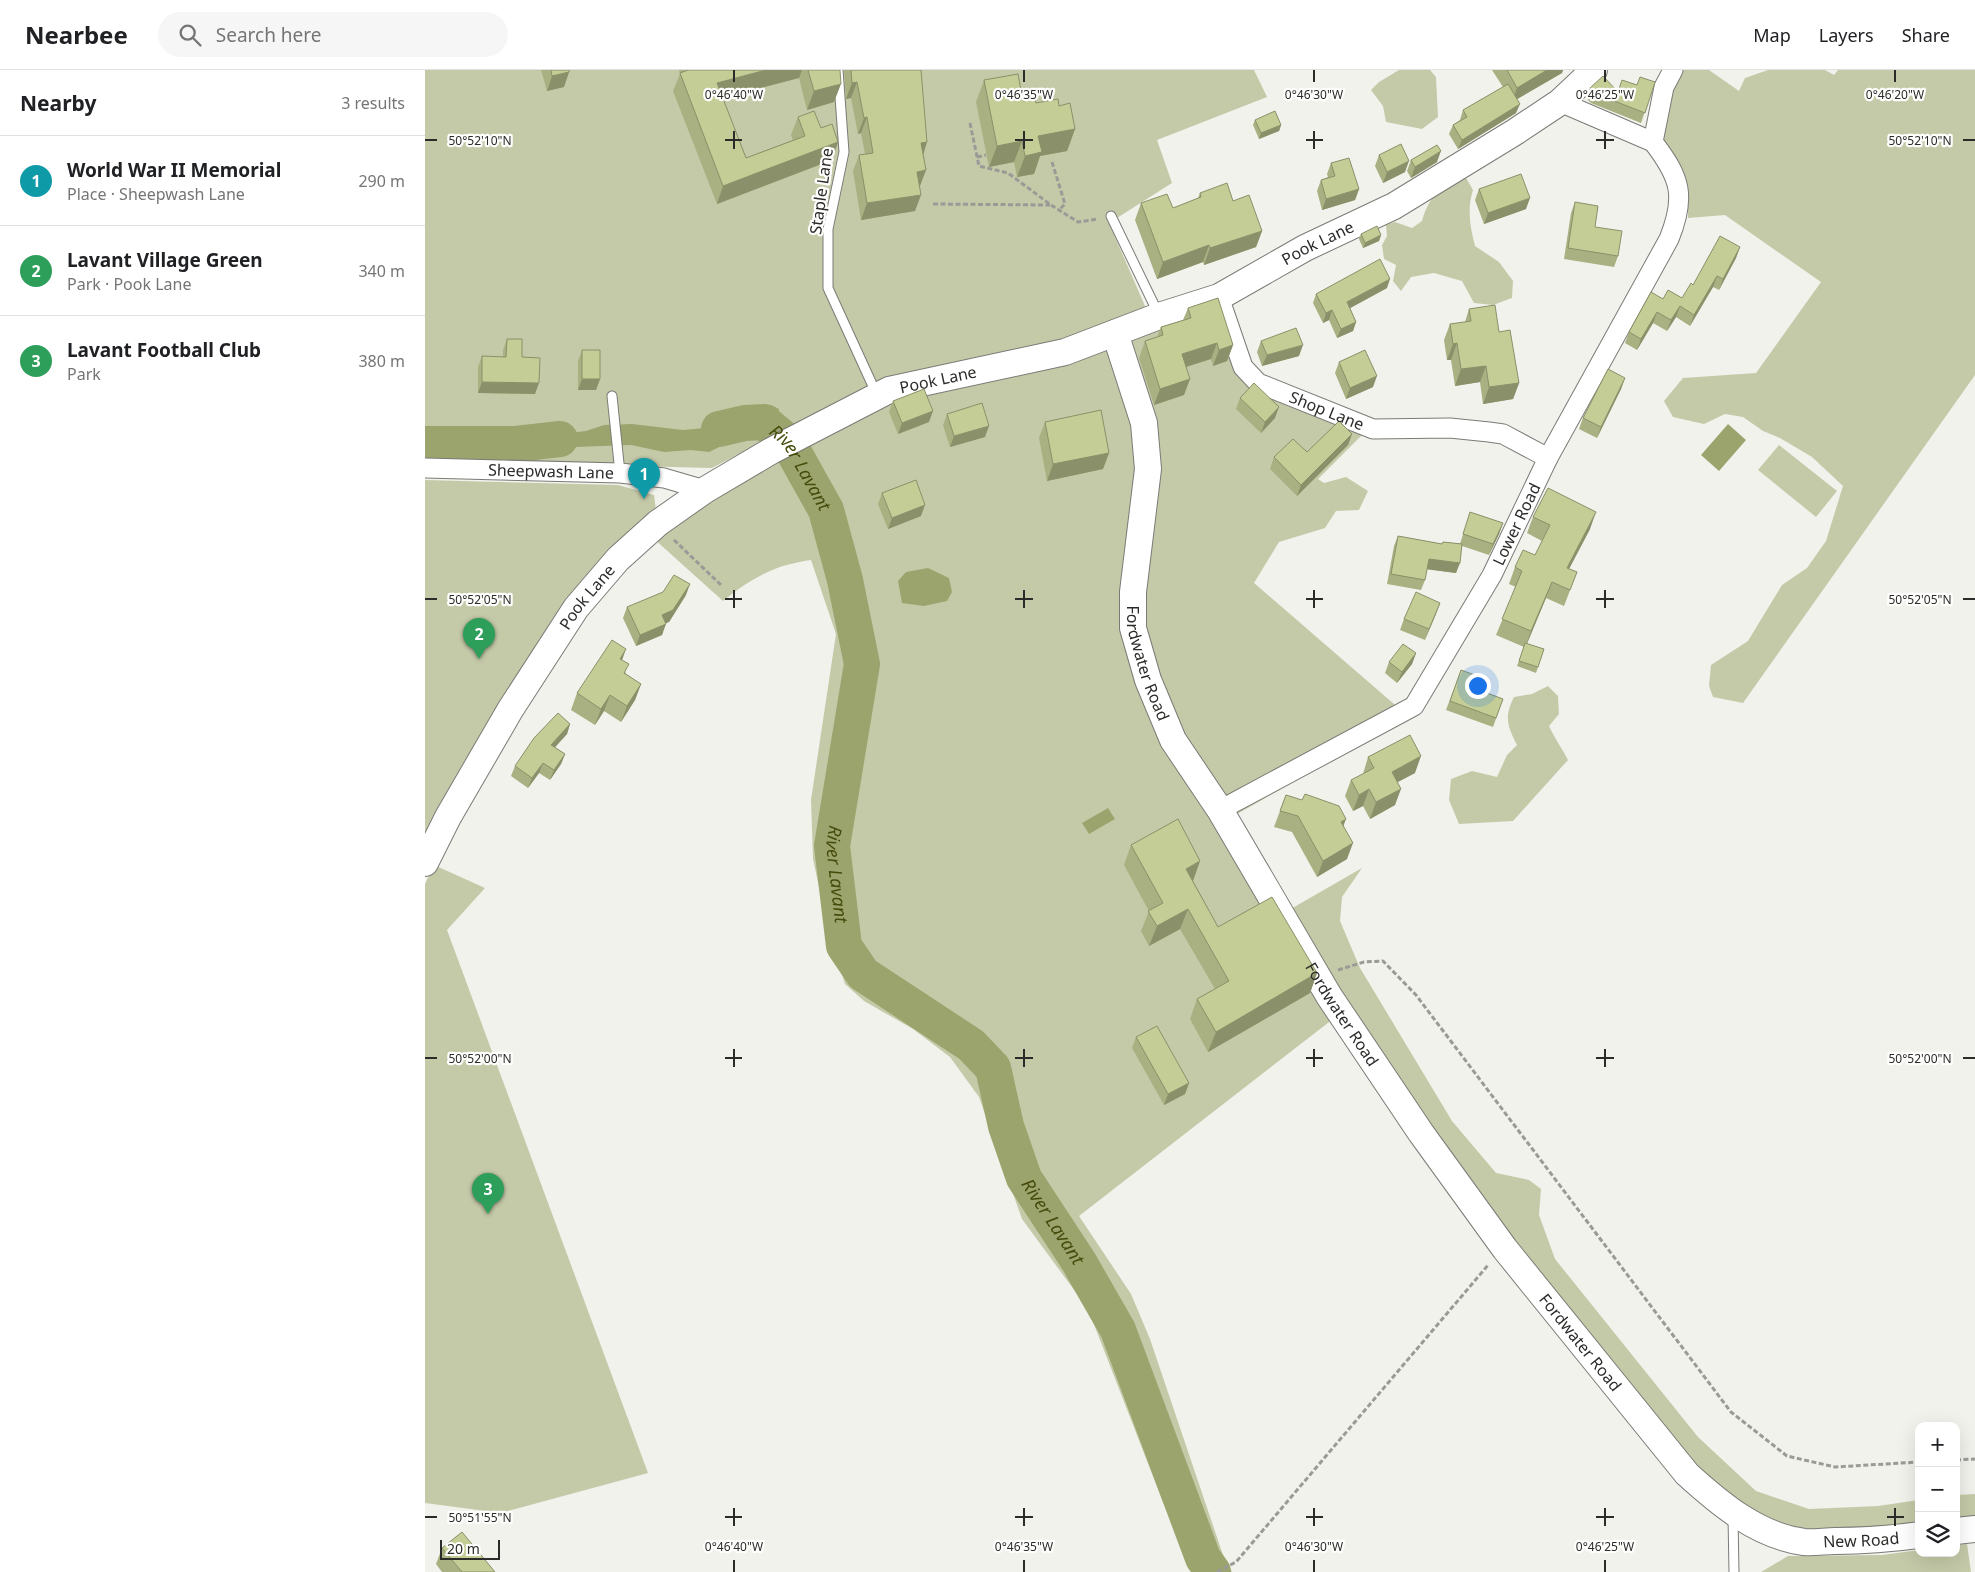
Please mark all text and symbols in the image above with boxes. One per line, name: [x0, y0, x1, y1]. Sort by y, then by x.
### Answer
search box: [158, 12, 508, 57]
text: Nearbee: [25, 18, 128, 51]
icon: search: [176, 21, 204, 49]
text: Search here: [216, 22, 322, 48]
text: Map: [1753, 23, 1791, 47]
text: Layers: [1819, 23, 1874, 47]
text: Share: [1902, 23, 1950, 47]
text: 0°46'40"W: [705, 86, 763, 103]
text: 0°46'35"W: [995, 86, 1053, 103]
text: 0°46'30"W: [1285, 86, 1343, 103]
text: 0°46'25"W: [1576, 86, 1634, 103]
text: 0°46'20"W: [1866, 86, 1924, 103]
text: Nearby: [20, 89, 96, 117]
text: 3 results: [341, 92, 405, 114]
text: 50°52'10"N: [448, 132, 512, 149]
text: 50°52'10"N: [1888, 132, 1952, 149]
street label: Staple Lane: [804, 146, 838, 236]
text: World War II Memorial: [67, 157, 281, 183]
text: 1: [31, 170, 41, 192]
text: 290 m: [358, 170, 405, 192]
text: Place · Sheepwash Lane: [67, 183, 245, 205]
street label: Pook Lane: [1277, 216, 1357, 270]
text: Lavant Village Green: [67, 247, 263, 273]
text: 2: [31, 260, 41, 282]
text: 340 m: [358, 260, 405, 282]
text: Park · Pook Lane: [67, 273, 191, 295]
text: Lavant Football Club: [67, 337, 261, 363]
text: 3: [31, 350, 41, 372]
text: 380 m: [358, 350, 405, 372]
street label: Pook Lane: [898, 360, 978, 398]
text: Park: [67, 363, 101, 385]
street label: Shop Lane: [1286, 386, 1367, 435]
water label: River Lavant: [765, 419, 837, 516]
pin: 1: [628, 458, 660, 499]
street label: Sheepwash Lane: [488, 459, 614, 484]
street label: Lower Road: [1487, 479, 1545, 569]
street label: Pook Lane: [554, 559, 620, 634]
text: 50°52'05"N: [448, 591, 512, 608]
text: 50°52'05"N: [1888, 591, 1952, 608]
street label: Fordwater Road: [1122, 605, 1175, 724]
pin: 2: [463, 618, 495, 659]
your location: [1465, 673, 1491, 699]
water label: River Lavant: [820, 824, 854, 925]
street label: Fordwater Road: [1301, 958, 1384, 1070]
text: 50°52'00"N: [448, 1050, 512, 1067]
text: 50°52'00"N: [1888, 1050, 1952, 1067]
pin: 3: [472, 1173, 504, 1214]
water label: River Lavant: [1017, 1174, 1091, 1270]
street label: Fordwater Road: [1534, 1289, 1627, 1396]
map controls: [1915, 1422, 1960, 1557]
button: +: [1915, 1422, 1960, 1467]
button: −: [1915, 1467, 1960, 1512]
text: 50°51'55"N: [448, 1509, 512, 1526]
button: layers: [1915, 1512, 1960, 1557]
street label: New Road: [1823, 1527, 1900, 1552]
scale bar: [440, 1537, 500, 1560]
text: 0°46'40"W: [705, 1538, 763, 1555]
text: 0°46'35"W: [995, 1538, 1053, 1555]
text: 0°46'30"W: [1285, 1538, 1343, 1555]
text: 0°46'25"W: [1576, 1538, 1634, 1555]
text: 20 m: [447, 1539, 480, 1558]

